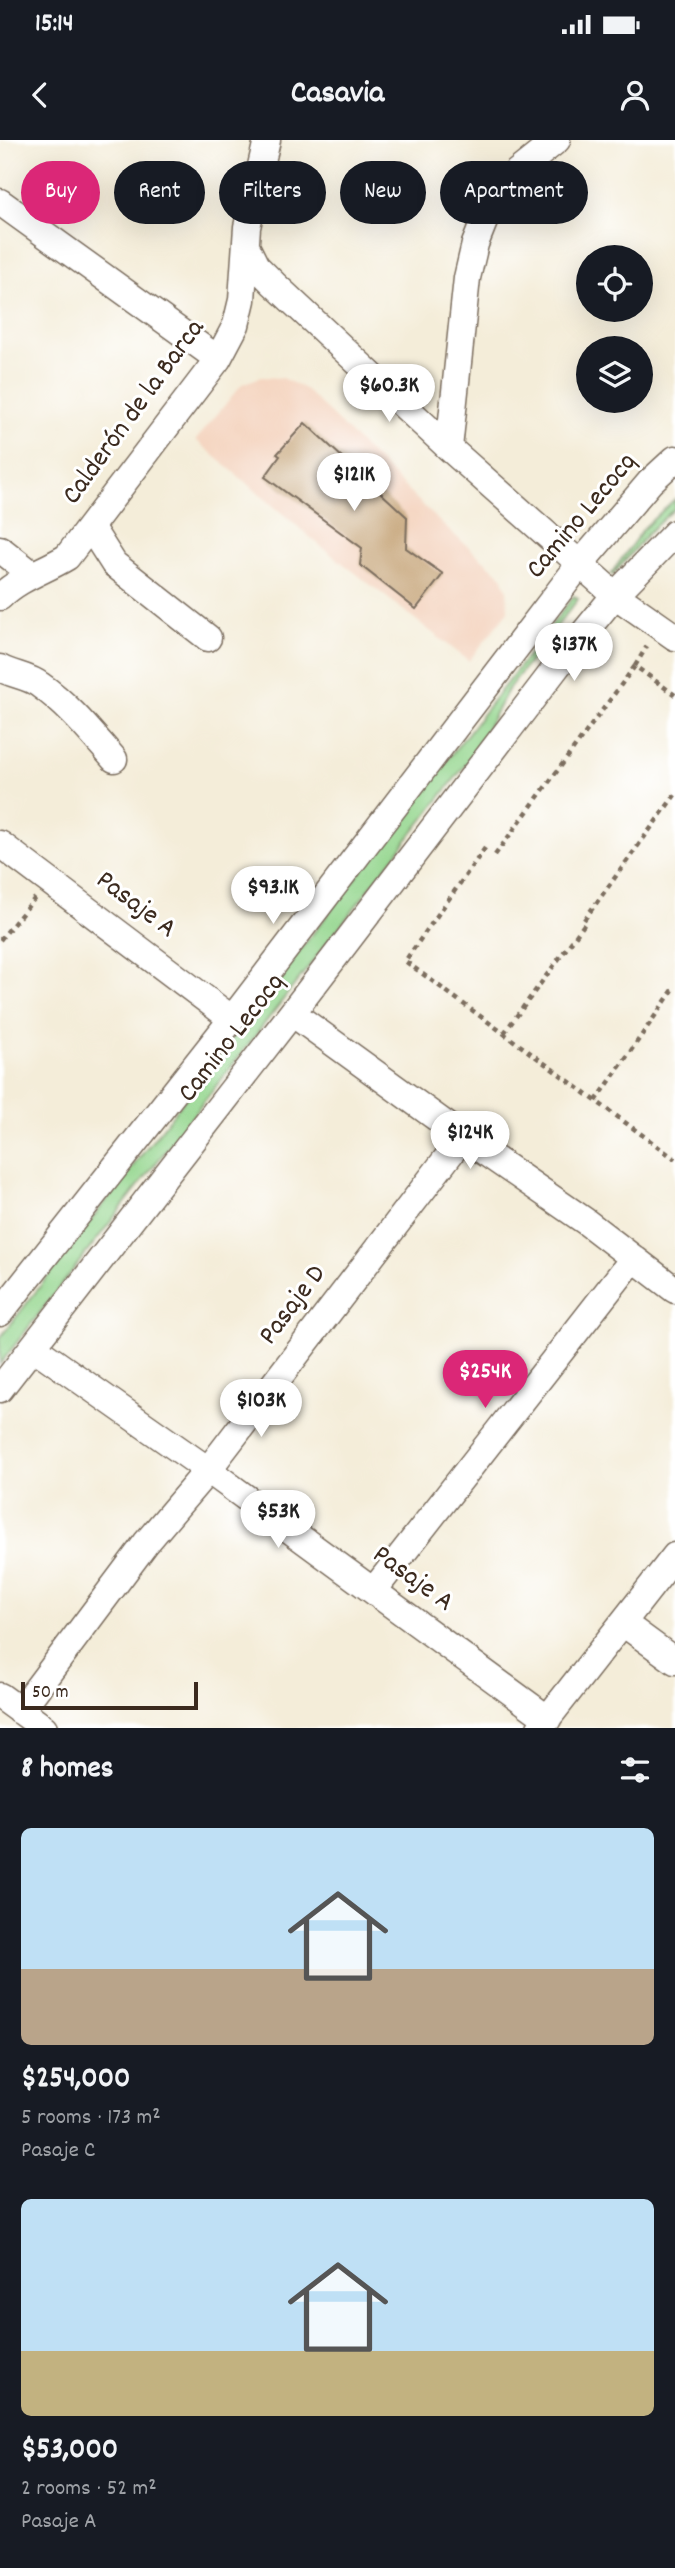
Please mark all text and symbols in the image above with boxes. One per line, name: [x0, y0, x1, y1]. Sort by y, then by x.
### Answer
text: 15:14: [35, 6, 74, 43]
text: Casavia: [291, 72, 384, 118]
icon: back: [21, 76, 59, 114]
icon: person: [616, 76, 654, 114]
chip: Buy: [21, 161, 100, 224]
chip: Rent: [114, 161, 205, 224]
chip: Filters: [219, 161, 326, 224]
chip: New: [340, 161, 426, 224]
chip: Apartment: [440, 161, 588, 224]
map controls: [576, 245, 653, 413]
button: locate: [576, 245, 653, 322]
street label: Calderón de la Barca: [54, 311, 217, 514]
button: layers: [576, 336, 653, 413]
pin: $60.3K: [332, 364, 446, 424]
text: $60.3K: [359, 370, 419, 403]
street label: Camino Lecocq: [518, 445, 648, 589]
pin: $121K: [305, 454, 403, 513]
text: $121K: [333, 459, 375, 492]
pin: $137K: [525, 624, 623, 683]
text: $137K: [551, 629, 597, 662]
street label: Pasaje A: [86, 862, 184, 950]
pin: $93.1K: [216, 866, 330, 926]
text: $93.1K: [247, 872, 299, 905]
street label: Camino Lecocq: [170, 966, 296, 1112]
pin: $124K: [421, 1112, 519, 1171]
text: $124K: [447, 1117, 493, 1150]
street label: Pasaje D: [251, 1258, 337, 1354]
pin: $254K: [436, 1350, 534, 1410]
text: $254K: [459, 1356, 511, 1389]
pin: $103K: [212, 1380, 310, 1439]
text: $103K: [236, 1385, 286, 1418]
pin: $53K: [237, 1490, 319, 1550]
text: $53K: [256, 1496, 300, 1529]
street label: Pasaje A: [363, 1537, 461, 1623]
scale bar: [21, 1679, 198, 1711]
text: 50 m: [32, 1680, 69, 1707]
text: 8 homes: [21, 1749, 113, 1792]
icon: filters: [616, 1751, 654, 1789]
icon: home: [275, 1873, 401, 1999]
text: $254,000: [21, 2059, 130, 2102]
text: 5 rooms · 173 m²: [21, 2102, 161, 2135]
text: Pasaje C: [21, 2135, 95, 2168]
icon: home: [275, 2244, 401, 2370]
text: $53,000: [21, 2430, 118, 2473]
text: 2 rooms · 52 m²: [21, 2473, 157, 2506]
text: Pasaje A: [21, 2506, 97, 2539]

